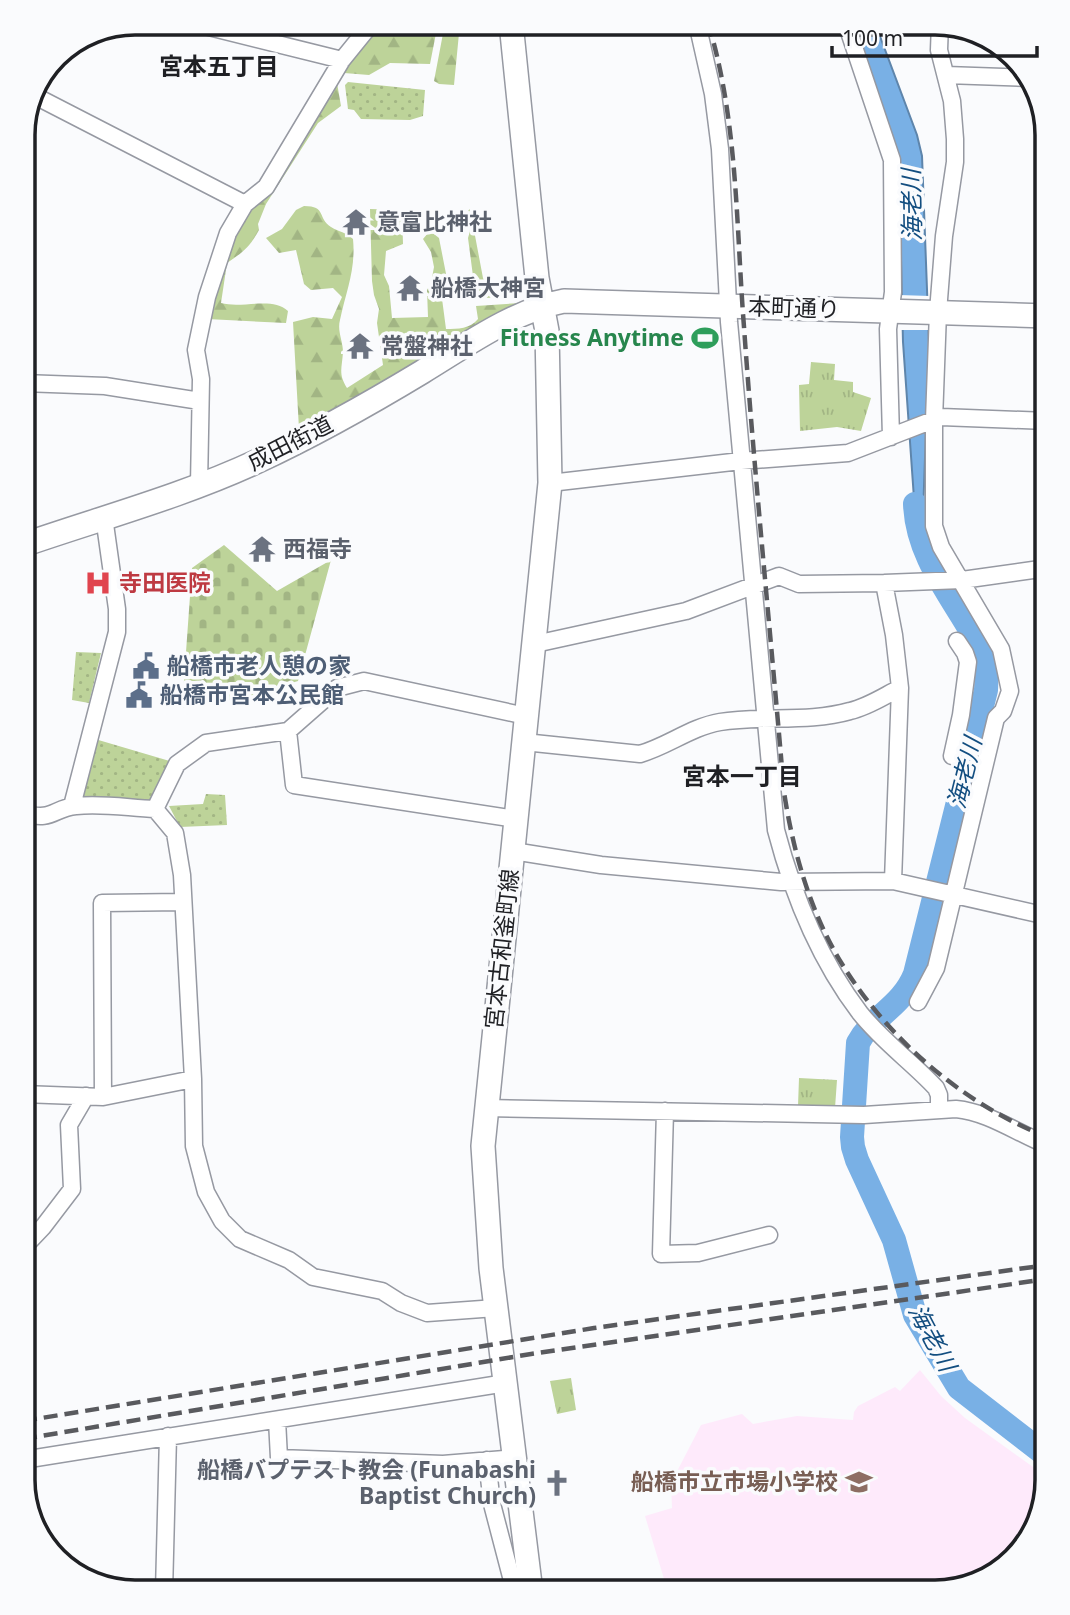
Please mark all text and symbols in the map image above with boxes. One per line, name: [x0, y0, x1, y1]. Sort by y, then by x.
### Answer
scale bar: [832, 14, 1037, 58]
text: 100 m: [842, 24, 903, 52]
district label: 宮本五丁目: [159, 49, 279, 82]
water label: 海老川: [893, 166, 928, 241]
place label: 意富比神社: [377, 205, 492, 237]
temple icon: 意富比神社: [341, 207, 371, 237]
place label: 船橋大神宮: [431, 271, 546, 303]
temple icon: 船橋大神宮: [395, 273, 425, 303]
street label: 本町通り: [748, 289, 841, 325]
place label: Fitness Anytime: [500, 321, 684, 353]
sports icon: Fitness Anytime: [690, 323, 720, 353]
place label: 常盤神社: [381, 329, 473, 361]
temple icon: 常盤神社: [345, 331, 375, 361]
street label: 成田街道: [241, 407, 338, 477]
place label: 西福寺: [283, 532, 352, 564]
temple icon: 西福寺: [247, 534, 277, 564]
place label: 寺田医院: [119, 566, 211, 598]
hospital icon: 寺田医院: [83, 568, 113, 598]
place label: 船橋市老人憩の家: [167, 649, 351, 681]
public building icon: 船橋市老人憩の家: [131, 651, 161, 681]
place label: 船橋市宮本公民館: [160, 678, 344, 710]
public building icon: 船橋市宮本公民館: [124, 680, 154, 710]
water label: 海老川: [939, 731, 989, 812]
district label: 宮本一丁目: [682, 759, 802, 792]
street label: 宮本古和釜町線: [477, 867, 525, 1031]
water label: 海老川: [902, 1298, 966, 1379]
place label: 船橋バプテスト教会 (Funabashi Baptist Church): [197, 1453, 536, 1511]
place label: 船橋市立市場小学校: [631, 1465, 838, 1497]
school or university icon: 船橋市立市場小学校: [844, 1467, 874, 1497]
church icon: 船橋バプテスト教会 (Funabashi Baptist Church): [542, 1468, 572, 1498]

